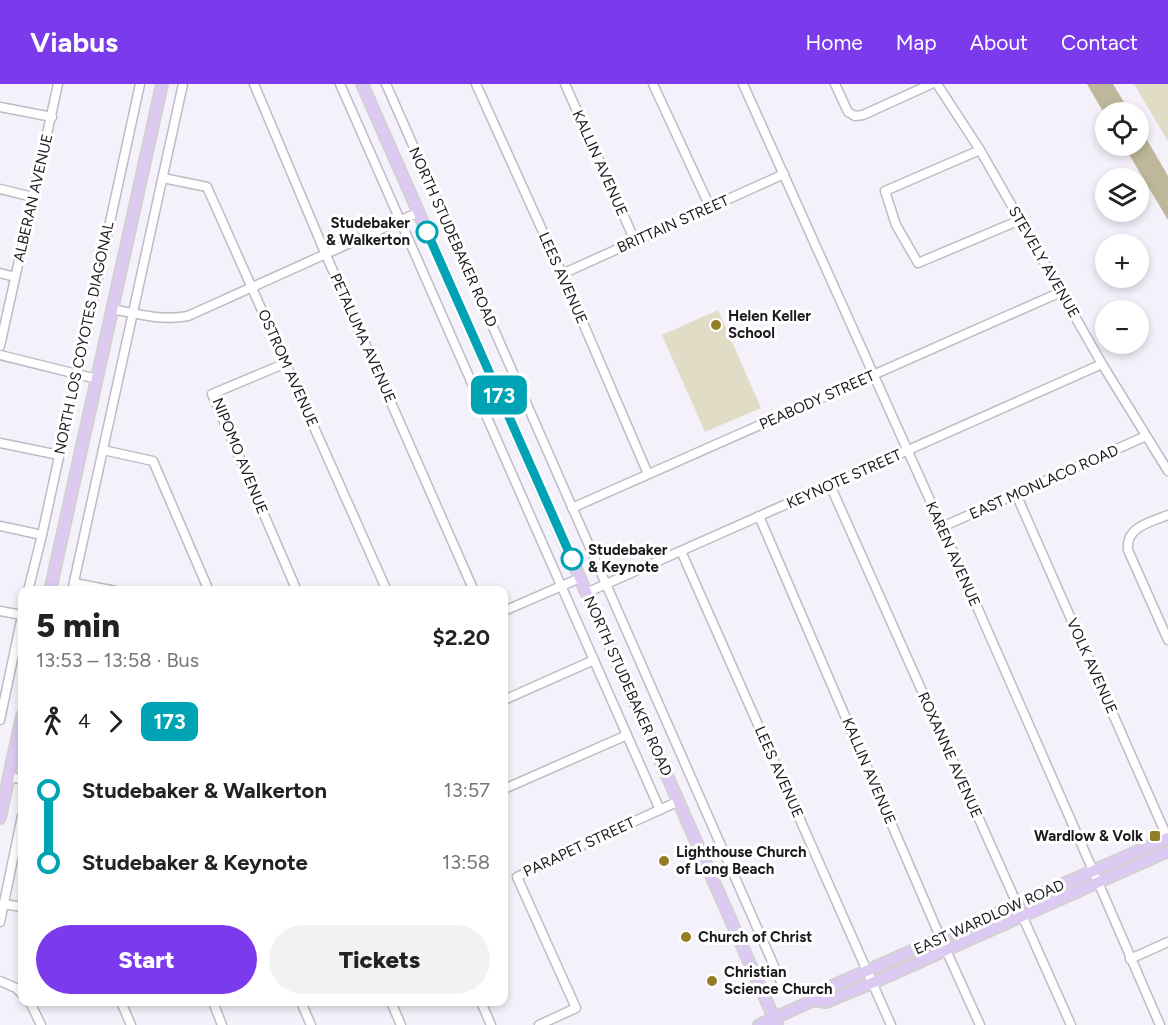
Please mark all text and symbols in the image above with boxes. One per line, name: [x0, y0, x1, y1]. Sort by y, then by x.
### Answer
text: Viabus: [30, 25, 118, 59]
text: Home: [806, 30, 863, 55]
text: Map: [896, 30, 937, 55]
text: About: [970, 30, 1028, 55]
text: Contact: [1061, 30, 1138, 55]
map controls: [1095, 102, 1149, 354]
button: locate: [1095, 102, 1149, 156]
street label: KALLIN AVENUE: [569, 107, 631, 219]
street label: ALBERAN AVENUE: [10, 132, 56, 264]
street label: NORTH STUDEBAKER ROAD: [405, 144, 501, 330]
button: layers: [1095, 168, 1149, 222]
street label: BRITTAIN STREET: [614, 191, 732, 257]
street label: STEVELY AVENUE: [1005, 203, 1083, 321]
place label: Studebaker & Walkerton: [326, 214, 410, 249]
street label: NORTH LOS COYOTES DIAGONAL: [50, 220, 118, 456]
marker: Studebaker & Walkerton: [416, 221, 438, 243]
street label: LEES AVENUE: [535, 229, 591, 327]
button: +: [1095, 234, 1149, 288]
street label: PETALUMA AVENUE: [326, 270, 400, 406]
button: −: [1095, 300, 1149, 354]
street label: OSTROM AVENUE: [254, 307, 322, 429]
place label: Helen Keller School: [728, 307, 811, 342]
marker: Helen Keller School: [709, 318, 723, 332]
street label: PEABODY STREET: [757, 366, 878, 434]
line badge: 173: [464, 376, 534, 414]
text: 173: [483, 383, 515, 408]
street label: NIPOMO AVENUE: [208, 395, 272, 517]
street label: EAST MONLACO ROAD: [967, 441, 1121, 523]
street label: KEYNOTE STREET: [784, 445, 905, 512]
street label: KAREN AVENUE: [922, 499, 984, 609]
place label: Studebaker & Keynote: [588, 541, 668, 576]
marker: Studebaker & Keynote: [561, 548, 583, 570]
street label: NORTH STUDEBAKER ROAD: [580, 593, 676, 779]
text: 5 min: [36, 606, 120, 645]
street label: VOLK AVENUE: [1063, 616, 1121, 716]
text: $2.20: [433, 624, 490, 651]
text: 13:53 – 13:58 · Bus: [36, 648, 199, 672]
street label: ROXANNE AVENUE: [914, 689, 986, 821]
icon: walk: [36, 705, 69, 738]
icon: forward: [99, 705, 132, 738]
text: 4: [78, 709, 90, 733]
text: 173: [153, 709, 186, 734]
street label: KALLIN AVENUE: [838, 715, 900, 827]
street label: LEES AVENUE: [751, 723, 807, 821]
text: Studebaker & Walkerton: [82, 777, 327, 804]
text: 13:57: [444, 778, 490, 802]
street label: PARAPET STREET: [520, 813, 638, 881]
place label: Wardlow & Volk: [1034, 827, 1143, 845]
marker: Wardlow & Volk: [1148, 829, 1162, 843]
place label: Lighthouse Church of Long Beach: [676, 843, 807, 878]
text: Studebaker & Keynote: [82, 849, 308, 876]
text: 13:58: [442, 850, 490, 874]
marker: Lighthouse Church of Long Beach: [657, 854, 671, 868]
street label: EAST WARDLOW ROAD: [911, 876, 1067, 958]
button: Start: [36, 925, 257, 994]
button: Tickets: [269, 925, 490, 994]
place label: Church of Christ: [698, 928, 812, 946]
marker: Church of Christ: [679, 930, 693, 944]
place label: Christian Science Church: [724, 963, 833, 998]
marker: Christian Science Church: [705, 974, 719, 988]

